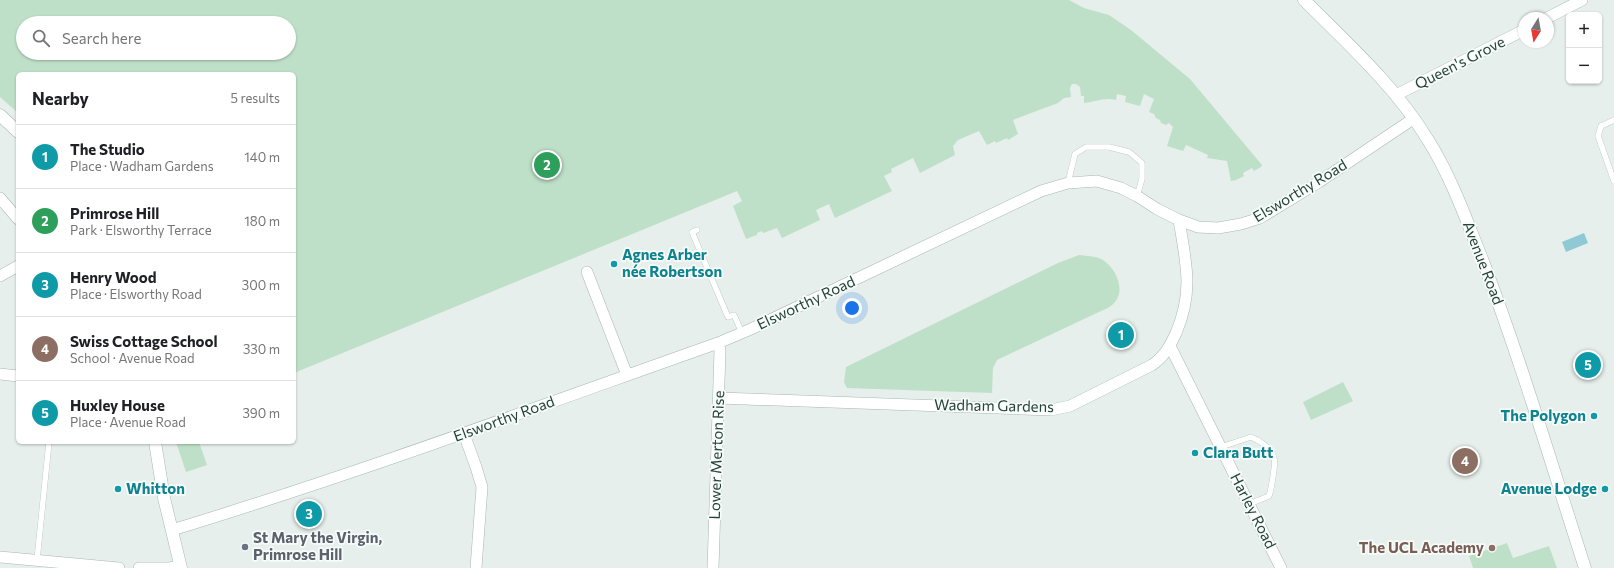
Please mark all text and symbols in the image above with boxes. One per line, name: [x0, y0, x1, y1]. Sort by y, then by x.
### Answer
north arrow: [1518, 12, 1554, 48]
map controls: [1566, 12, 1602, 84]
button: +: [1566, 12, 1602, 48]
search box: [16, 16, 296, 60]
icon: search: [30, 27, 52, 49]
text: Search here: [62, 29, 141, 47]
street label: Queen's Grove: [1412, 32, 1508, 92]
button: −: [1566, 48, 1602, 84]
text: Nearby: [32, 88, 89, 109]
text: 5 results: [230, 90, 280, 106]
text: The Studio: [70, 140, 145, 158]
text: 1: [42, 149, 48, 165]
text: 140 m: [244, 149, 280, 165]
pin: 2: [534, 150, 560, 180]
street label: Elsworthy Road: [1249, 155, 1350, 225]
text: Place · Wadham Gardens: [70, 158, 214, 174]
text: Primrose Hill: [70, 204, 159, 222]
text: 2: [41, 213, 49, 229]
text: 180 m: [244, 213, 280, 229]
street label: Avenue Road: [1460, 218, 1508, 307]
text: Park · Elsworthy Terrace: [70, 222, 212, 238]
place label: Agnes Arber née Robertson: [622, 245, 722, 280]
marker: Agnes Arber née Robertson: [609, 259, 619, 269]
text: Henry Wood: [70, 268, 156, 286]
street label: Elsworthy Road: [754, 271, 858, 333]
text: 3: [41, 277, 49, 293]
text: 300 m: [242, 277, 280, 293]
text: Place · Elsworthy Road: [70, 286, 202, 302]
your location: [842, 298, 862, 318]
pin: 1: [1108, 320, 1134, 350]
text: Swiss Cottage School: [70, 332, 218, 350]
text: 4: [41, 341, 49, 357]
text: 330 m: [243, 341, 280, 357]
text: School · Avenue Road: [70, 350, 195, 366]
pin: 5: [1575, 350, 1601, 380]
street label: Lower Merton Rise: [705, 390, 727, 520]
street label: Elsworthy Road: [451, 391, 557, 445]
street label: Wadham Gardens: [934, 395, 1054, 415]
text: Huxley House: [70, 396, 165, 414]
text: 5: [41, 405, 49, 421]
text: 390 m: [242, 405, 280, 421]
place label: The Polygon: [1501, 406, 1586, 424]
marker: The Polygon: [1589, 411, 1599, 421]
text: Place · Avenue Road: [70, 414, 186, 430]
place label: Clara Butt: [1203, 443, 1273, 461]
pin: 4: [1452, 446, 1478, 476]
marker: Clara Butt: [1190, 448, 1200, 458]
street label: Harley Road: [1227, 470, 1281, 551]
place label: Whitton: [126, 479, 185, 497]
place label: Avenue Lodge: [1501, 479, 1597, 497]
marker: Whitton: [113, 484, 123, 494]
marker: Avenue Lodge: [1600, 484, 1610, 494]
pin: 3: [296, 499, 322, 529]
place label: St Mary the Virgin, Primrose Hill: [253, 528, 382, 563]
place label: The UCL Academy: [1359, 538, 1485, 556]
marker: St Mary the Virgin, Primrose Hill: [240, 542, 250, 552]
marker: The UCL Academy: [1487, 543, 1497, 553]

